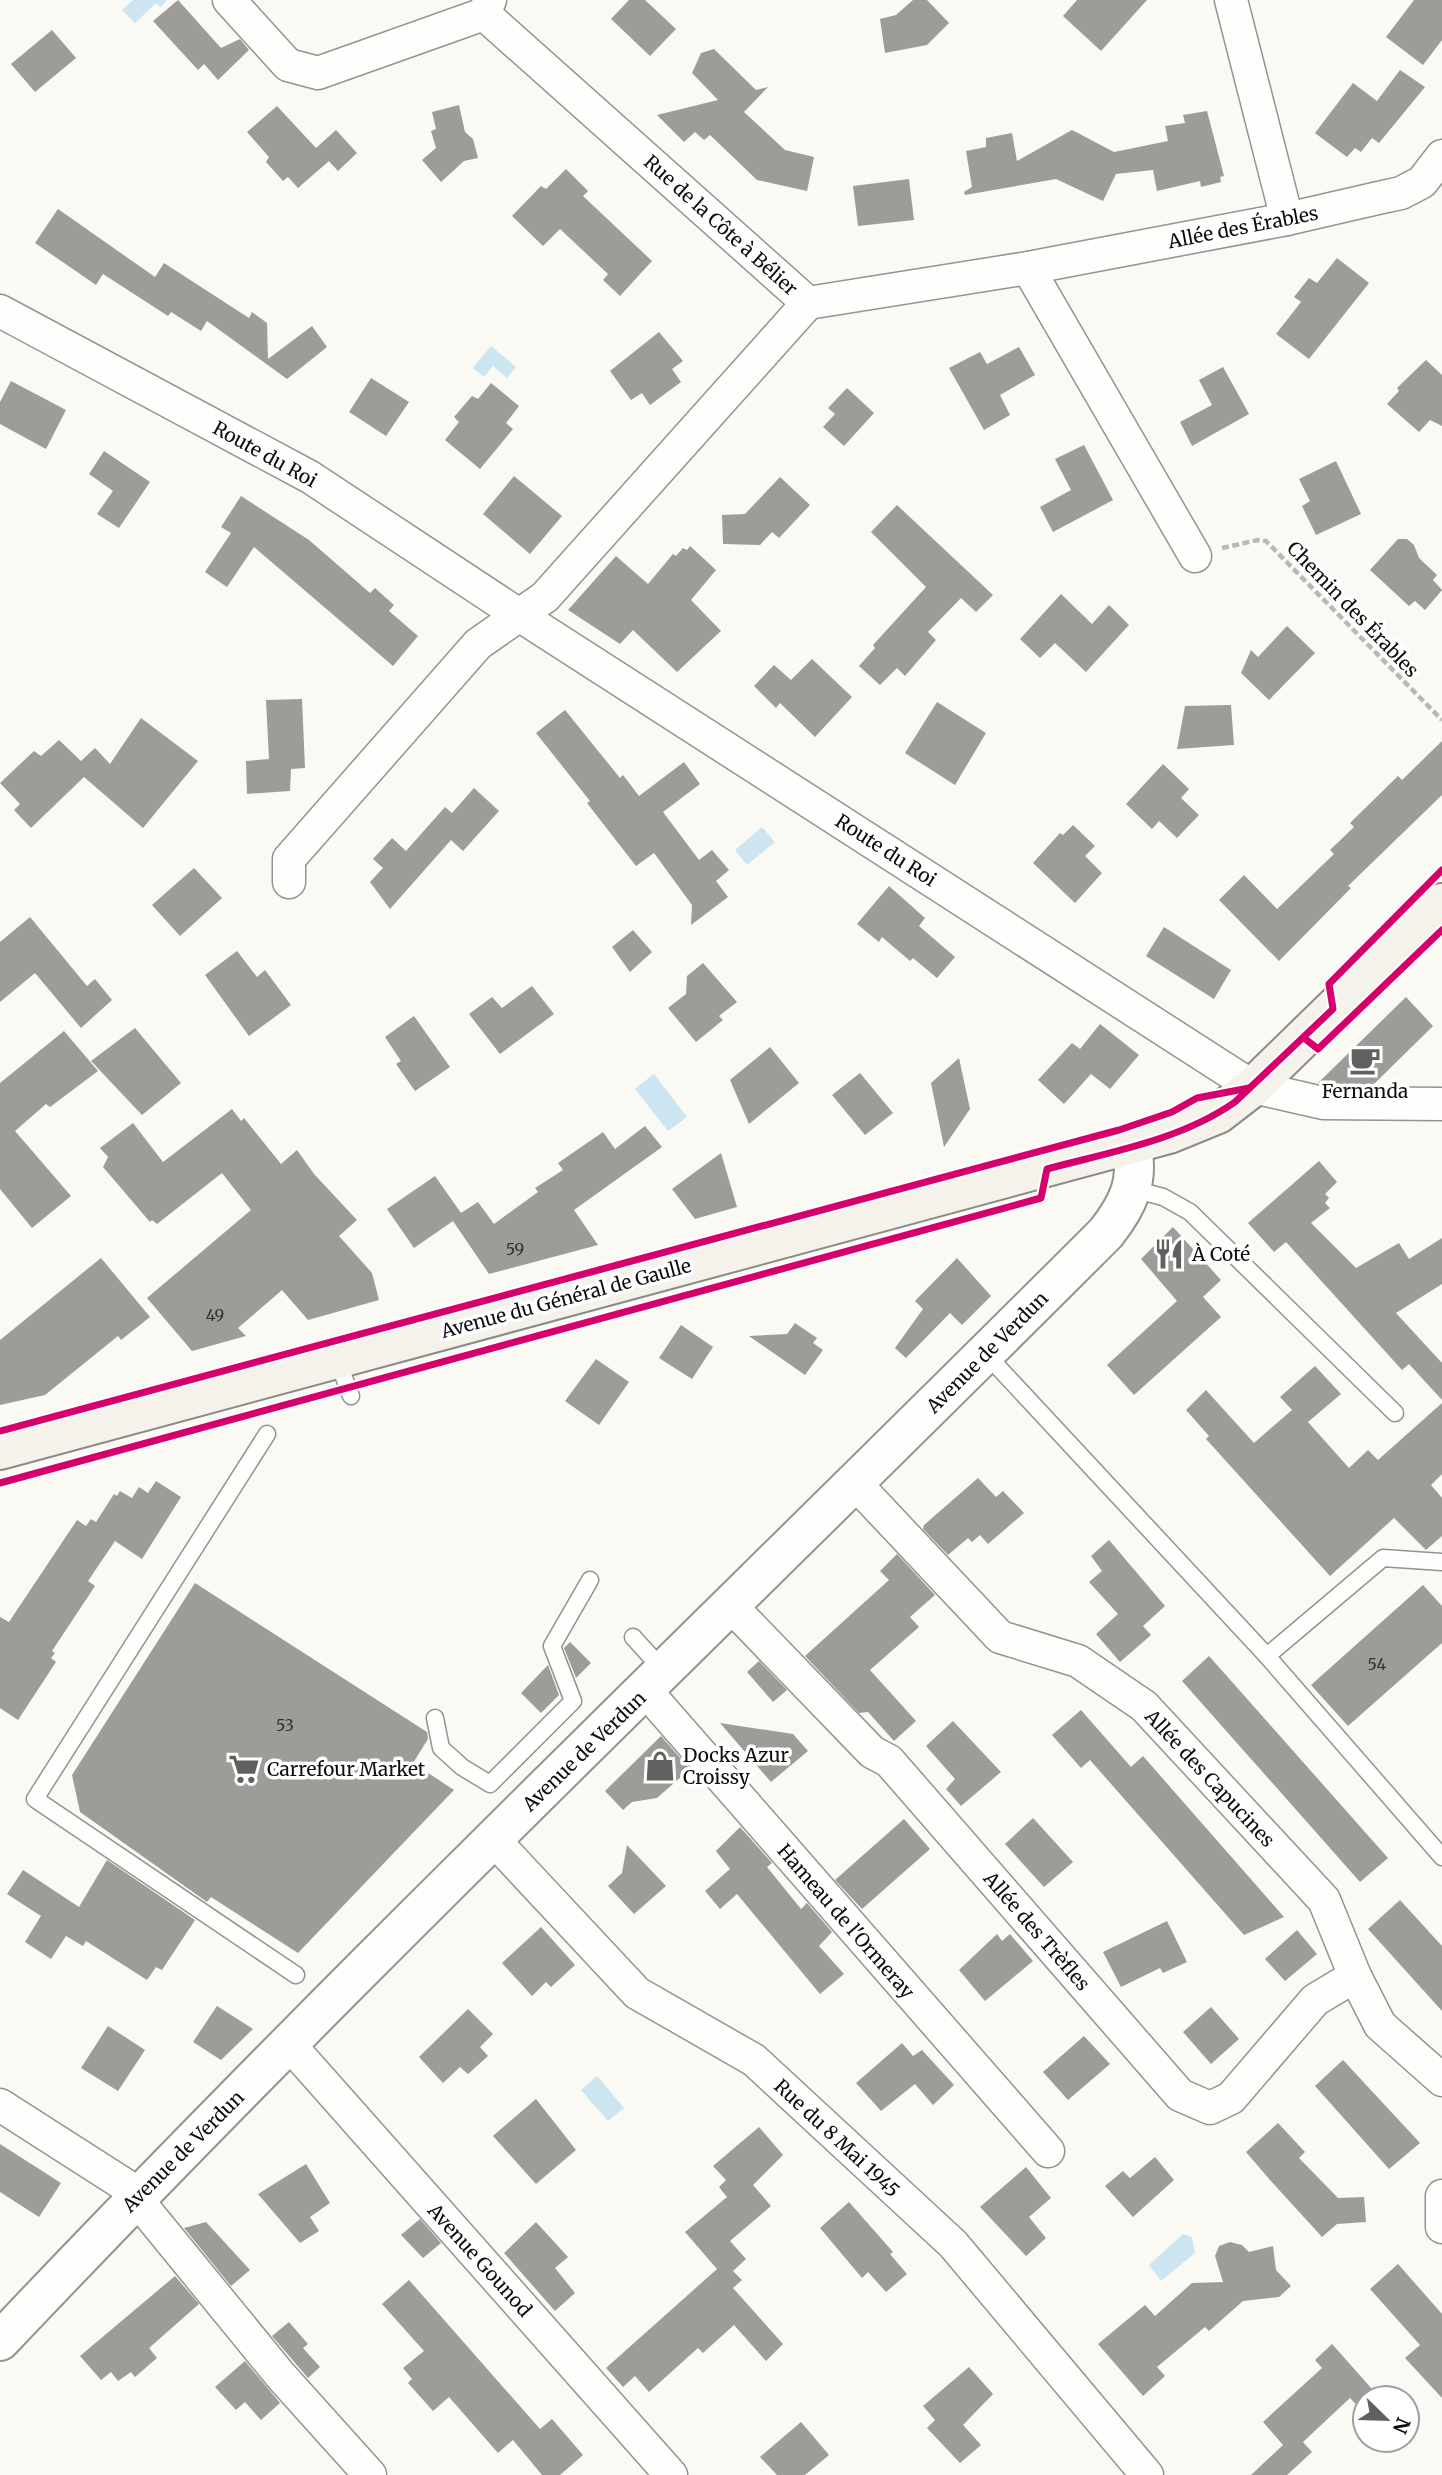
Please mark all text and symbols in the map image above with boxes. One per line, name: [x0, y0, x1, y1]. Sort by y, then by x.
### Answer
street label: Rue de la Côte à Bélier: [639, 150, 803, 301]
street label: Allée des Érables: [1165, 201, 1320, 254]
street label: Route du Roi: [209, 416, 321, 492]
street label: Chemin des Érables: [1282, 536, 1424, 682]
street label: Route du Roi: [831, 809, 941, 891]
cafe icon: Fernanda: [1348, 1043, 1382, 1077]
place label: Fernanda: [1322, 1079, 1408, 1103]
restaurant icon: À Coté: [1152, 1237, 1186, 1271]
house number: 59: [506, 1239, 524, 1259]
place label: À Coté: [1191, 1242, 1250, 1266]
street label: Avenue du Général de Gaulle: [437, 1253, 694, 1343]
street label: Avenue de Verdun: [920, 1286, 1053, 1419]
house number: 49: [206, 1305, 224, 1325]
house number: 54: [1368, 1654, 1387, 1674]
street label: Avenue de Verdun: [517, 1686, 651, 1817]
street label: Allée des Capucines: [1139, 1703, 1280, 1852]
house number: 53: [276, 1715, 294, 1735]
place label: Docks Azur Croissy: [683, 1743, 789, 1789]
shop icon: Docks Azur Croissy: [643, 1749, 677, 1783]
supermarket icon: Carrefour Market: [227, 1752, 261, 1786]
place label: Carrefour Market: [267, 1757, 426, 1781]
street label: Hameau de l'Ormeray: [772, 1839, 920, 2003]
street label: Allée des Trèfles: [978, 1866, 1095, 1995]
street label: Rue du 8 Mai 1945: [769, 2074, 905, 2202]
street label: Avenue de Verdun: [116, 2085, 249, 2218]
street label: Avenue Gounod: [422, 2198, 537, 2322]
north arrow: [1351, 2384, 1421, 2454]
text: N: [1388, 2414, 1416, 2437]

